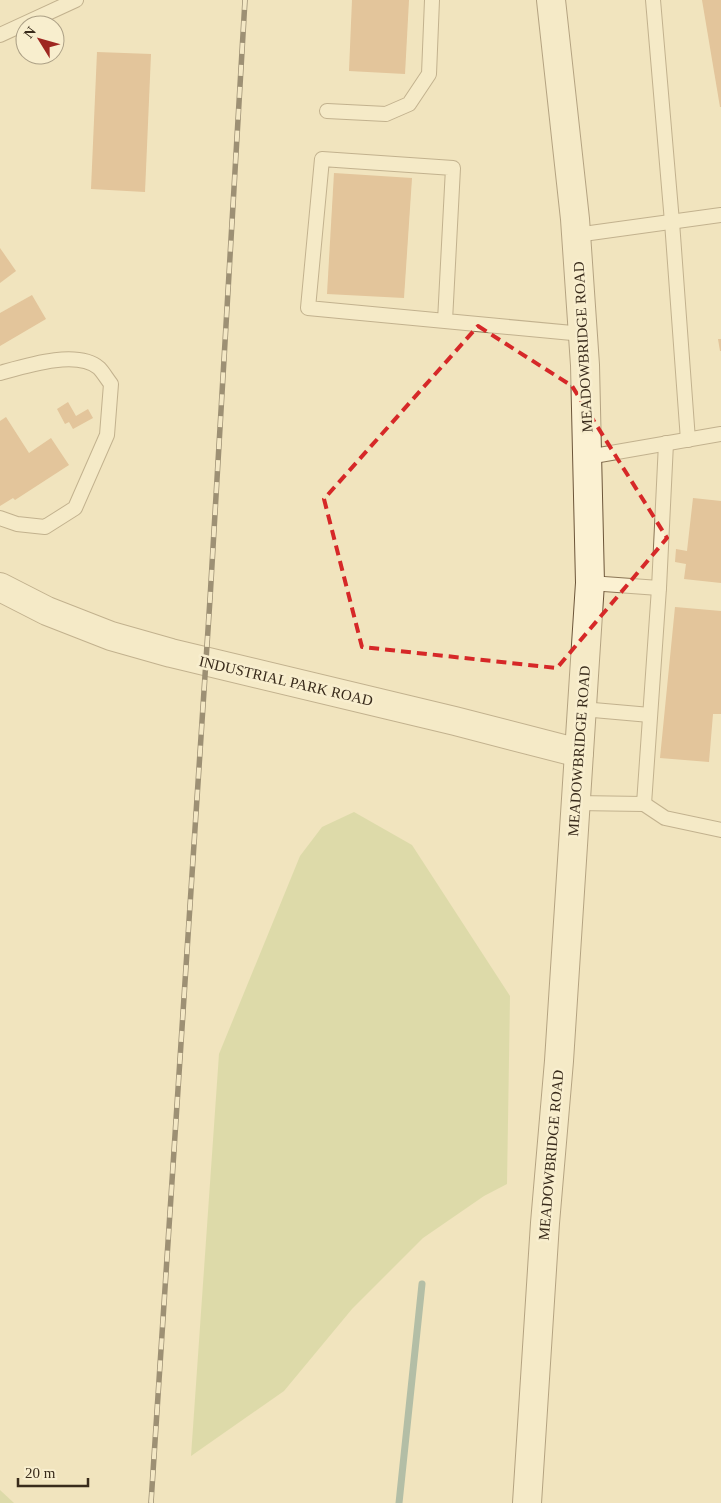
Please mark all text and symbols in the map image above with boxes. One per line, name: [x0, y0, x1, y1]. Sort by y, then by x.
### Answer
north arrow: [15, 15, 65, 65]
text: N: [21, 24, 39, 41]
street label: MEADOWBRIDGE ROAD: [571, 261, 595, 433]
street label: INDUSTRIAL PARK ROAD: [197, 653, 375, 709]
street label: MEADOWBRIDGE ROAD: [565, 665, 593, 837]
street label: MEADOWBRIDGE ROAD: [536, 1069, 566, 1241]
scale bar: [18, 1456, 88, 1488]
text: 20 m: [25, 1465, 56, 1481]

